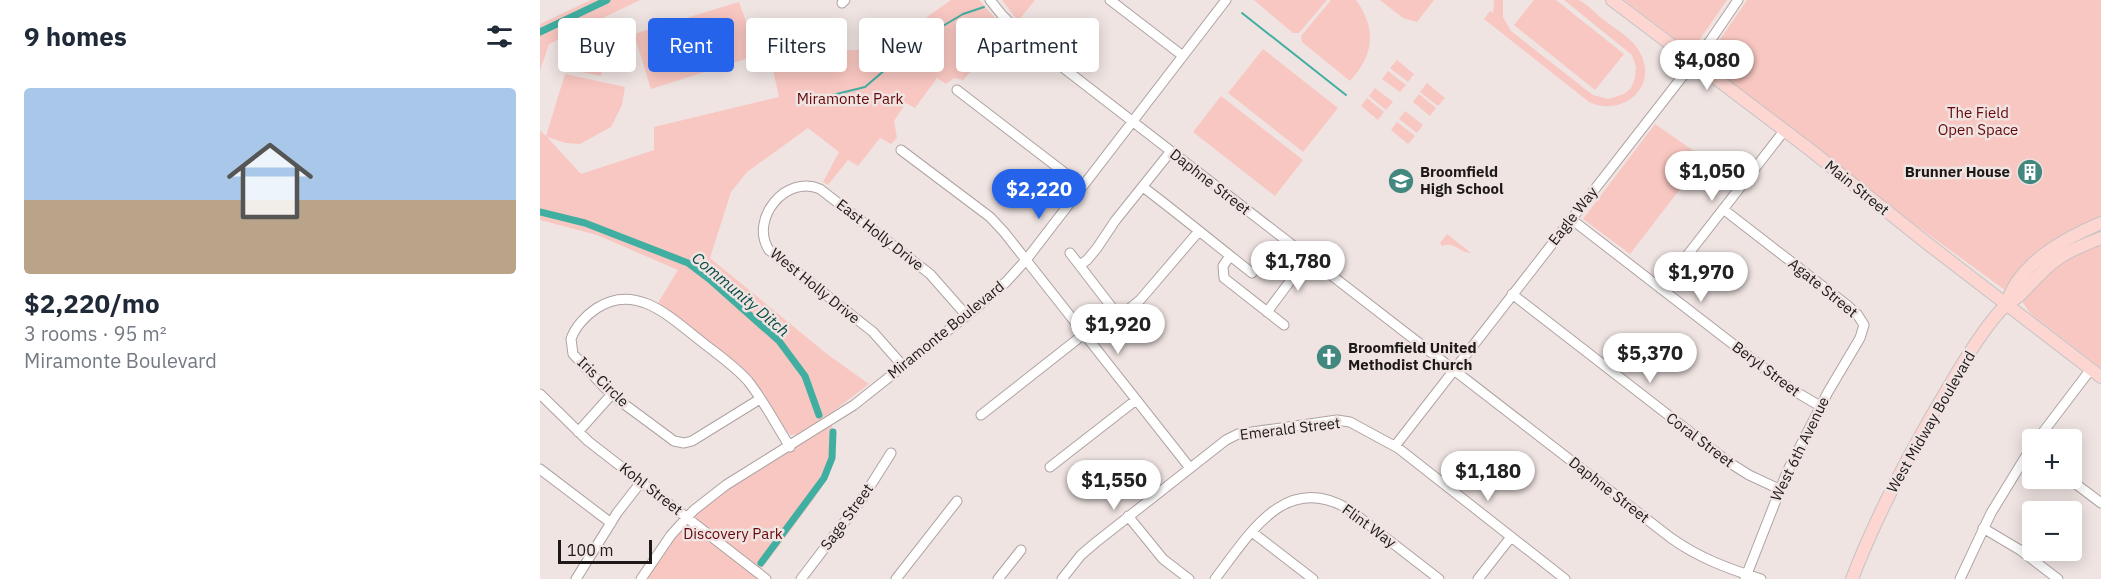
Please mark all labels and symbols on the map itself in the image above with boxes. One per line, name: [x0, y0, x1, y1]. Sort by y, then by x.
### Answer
pin: $4,080: [1658, 40, 1756, 91]
park label: Miramonte Park: [797, 89, 903, 108]
park label: The Field Open Space: [1938, 103, 2018, 139]
street label: Daphne Street: [1166, 144, 1254, 219]
pin: $1,050: [1663, 151, 1761, 202]
street label: Main Street: [1821, 156, 1893, 219]
building icon: Brunner House: [2015, 157, 2045, 187]
place label: Broomfield High School: [1420, 162, 1504, 198]
place label: Brunner House: [1905, 162, 2010, 181]
school or university icon: Broomfield High School: [1386, 166, 1416, 196]
pin: $2,220: [990, 169, 1088, 220]
street label: Eagle Way: [1544, 182, 1602, 249]
street label: East Holly Drive: [833, 195, 928, 275]
pin: $1,780: [1249, 241, 1347, 292]
street label: West Holly Drive: [767, 244, 864, 328]
water label: Community Ditch: [688, 247, 794, 341]
pin: $1,970: [1652, 252, 1750, 303]
street label: Agate Street: [1785, 254, 1862, 321]
street label: Miramonte Boulevard: [883, 277, 1008, 383]
pin: $1,920: [1069, 304, 1167, 355]
pin: $5,370: [1601, 333, 1699, 384]
street label: Beryl Street: [1729, 337, 1804, 400]
place label: Broomfield United Methodist Church: [1348, 338, 1477, 374]
church icon: Broomfield United Methodist Church: [1314, 342, 1344, 372]
street label: West Midway Boulevard: [1882, 347, 1979, 496]
street label: Iris Circle: [574, 352, 633, 411]
street label: West 6th Avenue: [1766, 393, 1833, 504]
street label: Coral Street: [1663, 408, 1738, 471]
street label: Emerald Street: [1239, 413, 1341, 444]
pin: $1,180: [1439, 451, 1537, 502]
street label: Daphne Street: [1565, 452, 1653, 527]
street label: Kohl Street: [616, 458, 687, 519]
pin: $1,550: [1065, 460, 1163, 511]
street label: Sage Street: [816, 480, 877, 554]
street label: Flint Way: [1339, 500, 1400, 552]
park label: Discovery Park: [683, 524, 783, 543]
scale bar: [558, 537, 652, 564]

